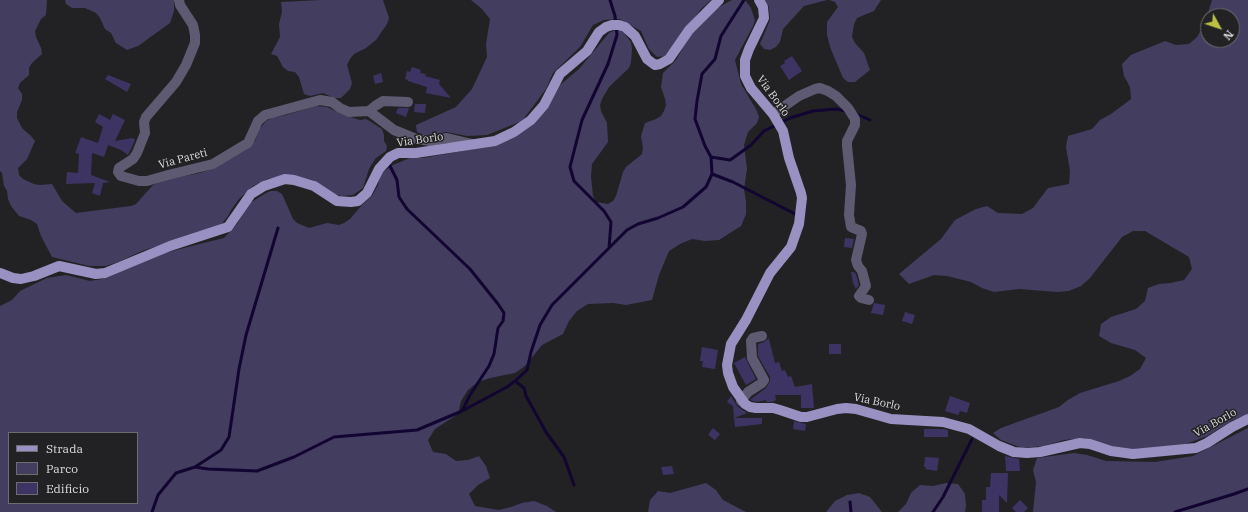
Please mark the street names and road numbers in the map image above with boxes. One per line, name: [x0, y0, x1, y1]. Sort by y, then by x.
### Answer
street label: Via Borlo: [754, 73, 792, 119]
street label: Via Borlo: [396, 130, 444, 150]
street label: Via Pareti: [157, 146, 209, 172]
street label: Via Borlo: [853, 391, 901, 413]
street label: Via Borlo: [1191, 406, 1239, 440]

